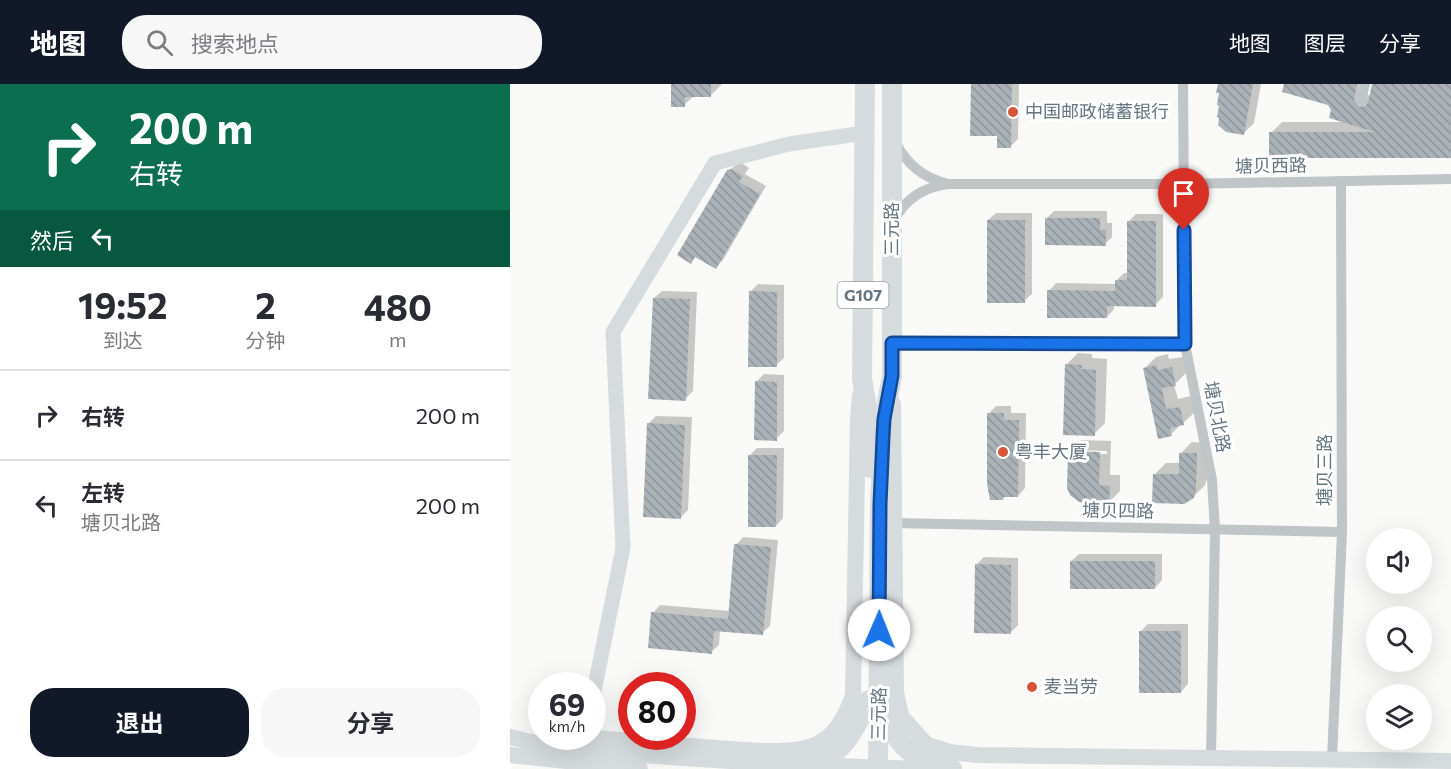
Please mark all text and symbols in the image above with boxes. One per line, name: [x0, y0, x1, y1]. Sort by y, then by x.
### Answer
search box: [122, 15, 542, 69]
text: 地图: [30, 26, 86, 60]
icon: search: [143, 26, 176, 59]
text: 搜索地点: [191, 30, 279, 57]
text: 地图: [1229, 30, 1271, 55]
text: 图层: [1304, 30, 1346, 55]
text: 分享: [1379, 30, 1421, 55]
place label: 中国邮政储蓄银行: [1025, 100, 1169, 122]
text: 200 m: [129, 101, 253, 153]
marker: 中国邮政储蓄银行: [1006, 105, 1020, 119]
icon: right: [30, 108, 108, 186]
street label: 塘贝西路: [1235, 153, 1307, 177]
text: 右转: [129, 157, 183, 190]
pin: [1158, 168, 1209, 230]
icon: arrive: [1167, 177, 1200, 210]
street label: 三元路: [880, 202, 902, 256]
icon: left: [86, 222, 119, 255]
text: 然后: [30, 227, 74, 254]
text: 19:52: [78, 282, 168, 326]
text: 2: [255, 282, 276, 326]
road number: G107: [838, 282, 888, 308]
text: 480: [364, 284, 432, 328]
text: m: [389, 327, 407, 351]
text: 到达: [103, 328, 143, 352]
text: 分钟: [246, 328, 286, 352]
street label: 塘贝北路: [1200, 379, 1236, 454]
icon: right: [30, 399, 63, 432]
text: 200 m: [416, 402, 480, 429]
text: 右转: [81, 403, 125, 430]
street label: 塘贝三路: [1313, 434, 1335, 506]
place label: 粤丰大厦: [1015, 440, 1087, 462]
marker: 粤丰大厦: [996, 445, 1010, 459]
text: 左转: [81, 479, 125, 506]
icon: left: [30, 489, 63, 522]
text: 200 m: [416, 492, 480, 519]
street label: 塘贝四路: [1082, 498, 1154, 522]
text: 塘贝北路: [81, 510, 161, 534]
map controls: [1366, 528, 1432, 750]
button: sound: [1366, 528, 1432, 594]
position arrow: [847, 598, 911, 662]
button: search: [1366, 606, 1432, 672]
speed limit sign: 80: [618, 672, 696, 750]
place label: 麦当劳: [1044, 675, 1098, 697]
marker: 麦当劳: [1025, 680, 1039, 694]
button: layers: [1366, 684, 1432, 750]
text: 69: [549, 685, 585, 722]
street label: 三元路: [867, 687, 889, 741]
button: 退出: [30, 688, 249, 757]
button: 分享: [261, 688, 480, 757]
text: km/h: [549, 717, 585, 735]

